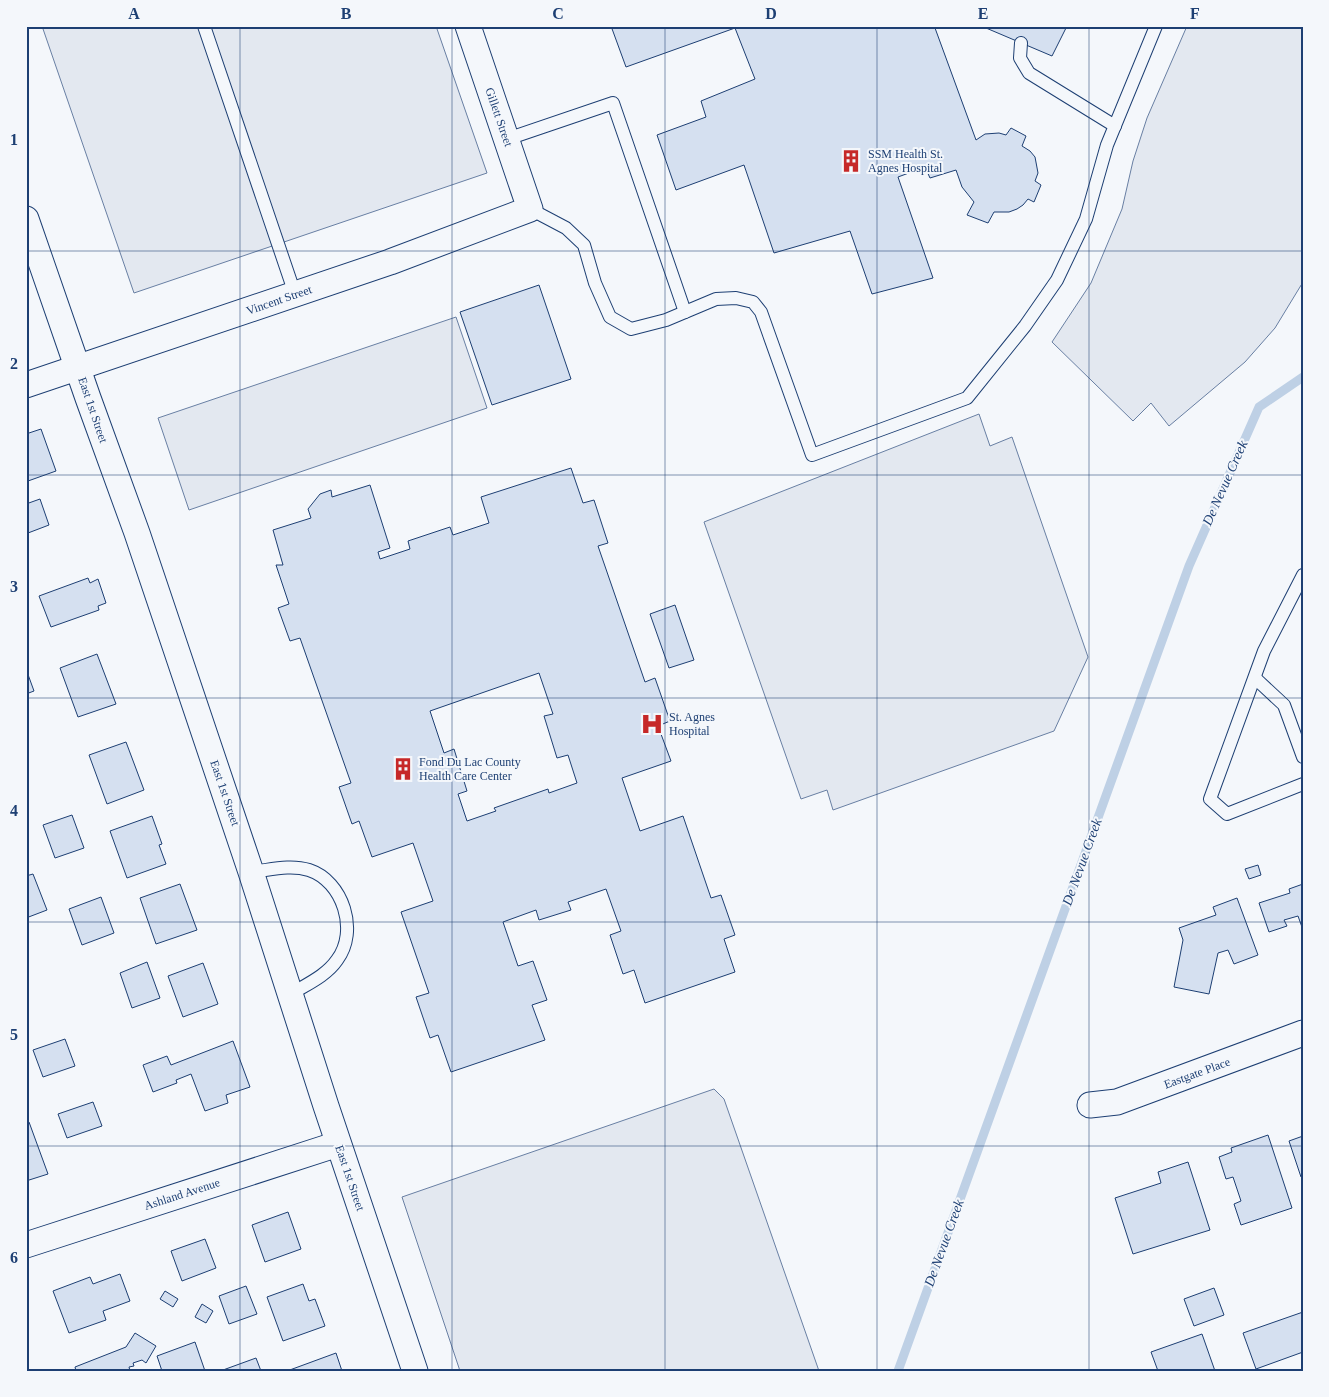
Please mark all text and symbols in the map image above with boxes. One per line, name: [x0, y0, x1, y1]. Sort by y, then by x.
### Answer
text: A: [128, 5, 140, 22]
text: B: [341, 5, 352, 22]
text: C: [552, 5, 564, 22]
text: D: [765, 5, 777, 22]
text: E: [978, 5, 988, 22]
text: F: [1190, 5, 1200, 22]
street label: Gillett Street: [482, 86, 516, 149]
text: 1: [10, 131, 18, 148]
place label: SSM Health St. Agnes Hospital: [868, 147, 943, 175]
building icon: SSM Health St. Agnes Hospital: [838, 148, 864, 174]
street label: Vincent Street: [244, 282, 314, 318]
text: 2: [10, 355, 18, 372]
street label: East 1st Street: [75, 375, 111, 445]
water label: De Nevue Creek: [1199, 438, 1251, 529]
text: 3: [10, 578, 18, 595]
place label: St. Agnes Hospital: [669, 710, 715, 738]
hospital icon: St. Agnes Hospital: [639, 711, 665, 737]
place label: Fond Du Lac County Health Care Center: [419, 755, 521, 783]
building icon: Fond Du Lac County Health Care Center: [390, 756, 416, 782]
street label: East 1st Street: [207, 758, 243, 828]
text: 4: [10, 802, 18, 819]
water label: De Nevue Creek: [1059, 816, 1105, 908]
text: 5: [10, 1026, 18, 1043]
street label: Eastgate Place: [1162, 1055, 1232, 1091]
street label: East 1st Street: [332, 1143, 368, 1213]
street label: Ashland Avenue: [142, 1175, 222, 1213]
water label: De Nevue Creek: [921, 1197, 967, 1289]
text: 6: [10, 1249, 18, 1266]

